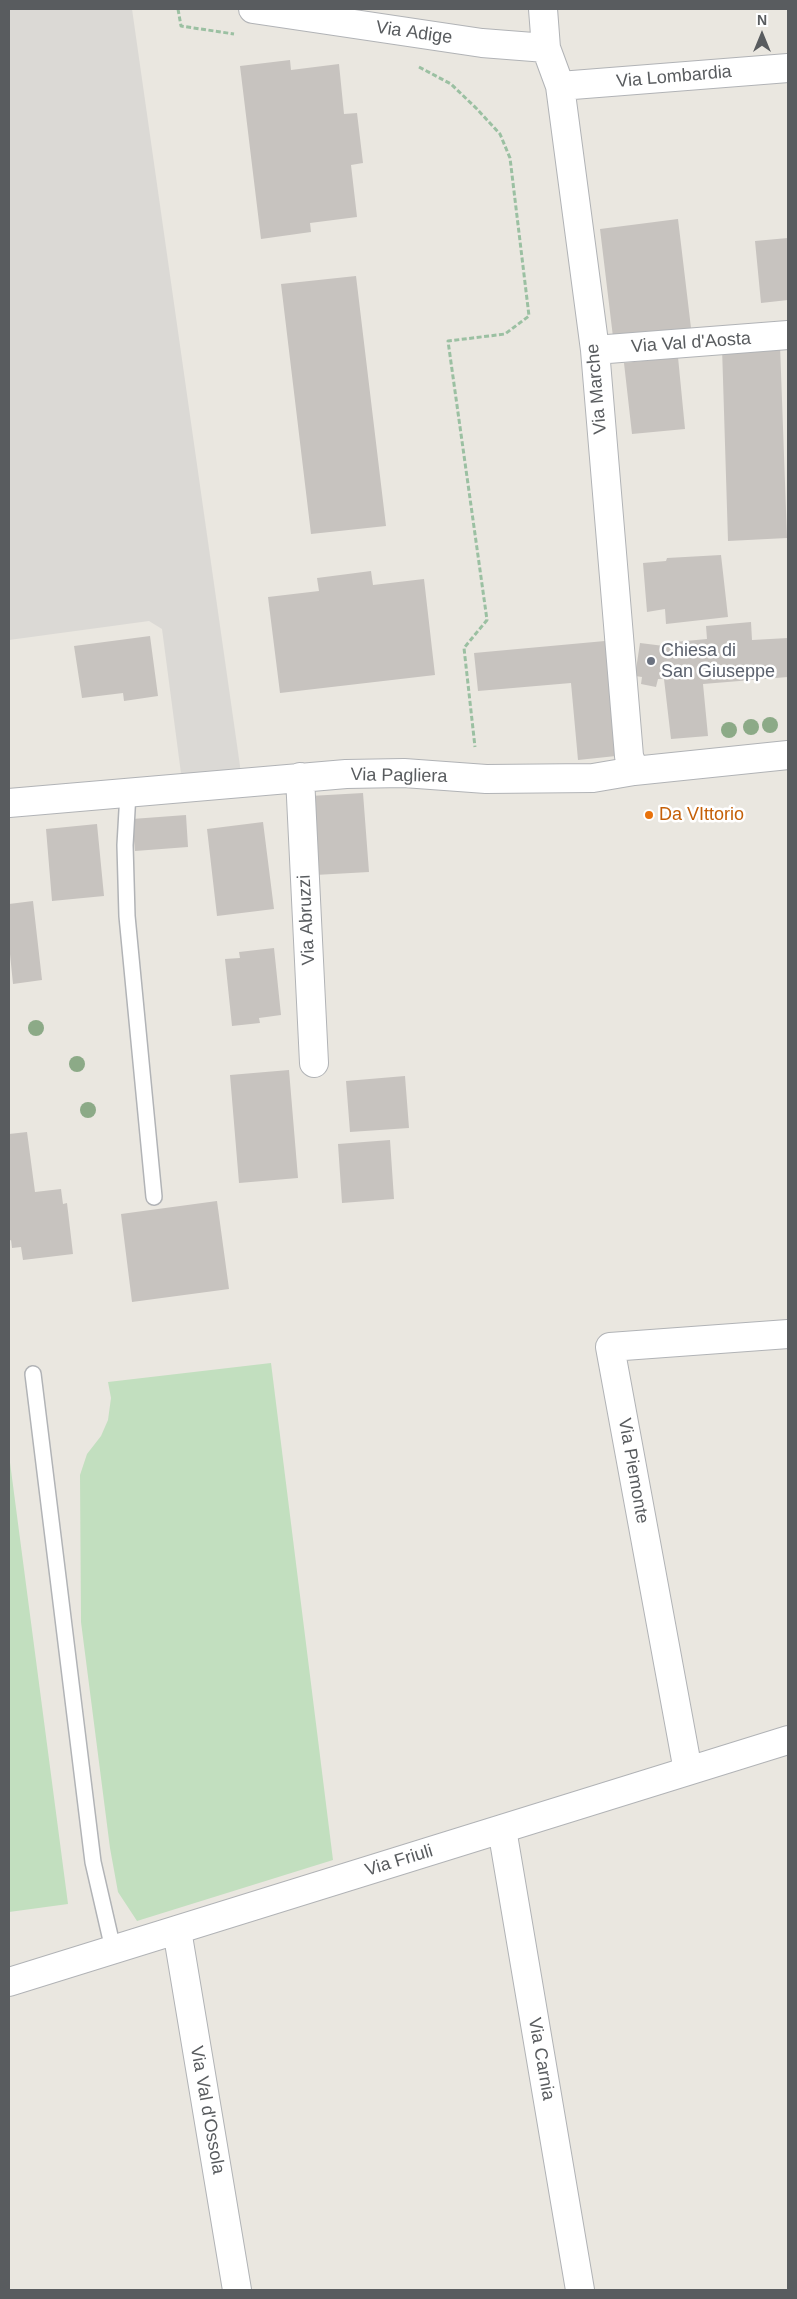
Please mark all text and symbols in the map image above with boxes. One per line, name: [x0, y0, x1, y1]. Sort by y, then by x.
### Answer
north arrow: [737, 10, 787, 60]
text: N: [757, 12, 767, 28]
street label: Via Adige: [375, 17, 453, 49]
street label: Via Lombardia: [615, 61, 733, 93]
street label: Via Val d'Aosta: [630, 328, 752, 358]
street label: Via Marche: [582, 343, 612, 435]
place label: Chiesa di San Giuseppe: [661, 640, 775, 682]
marker: Chiesa di San Giuseppe: [645, 655, 657, 667]
street label: Via Pagliera: [350, 764, 448, 788]
place label: Da VIttorio: [659, 804, 744, 826]
marker: Da VIttorio: [643, 809, 655, 821]
street label: Via Abruzzi: [294, 874, 320, 966]
street label: Via Piemonte: [613, 1417, 653, 1525]
street label: Via Friuli: [363, 1840, 435, 1882]
street label: Via Carnia: [523, 2016, 559, 2102]
street label: Via Val d'Ossola: [185, 2044, 229, 2176]

